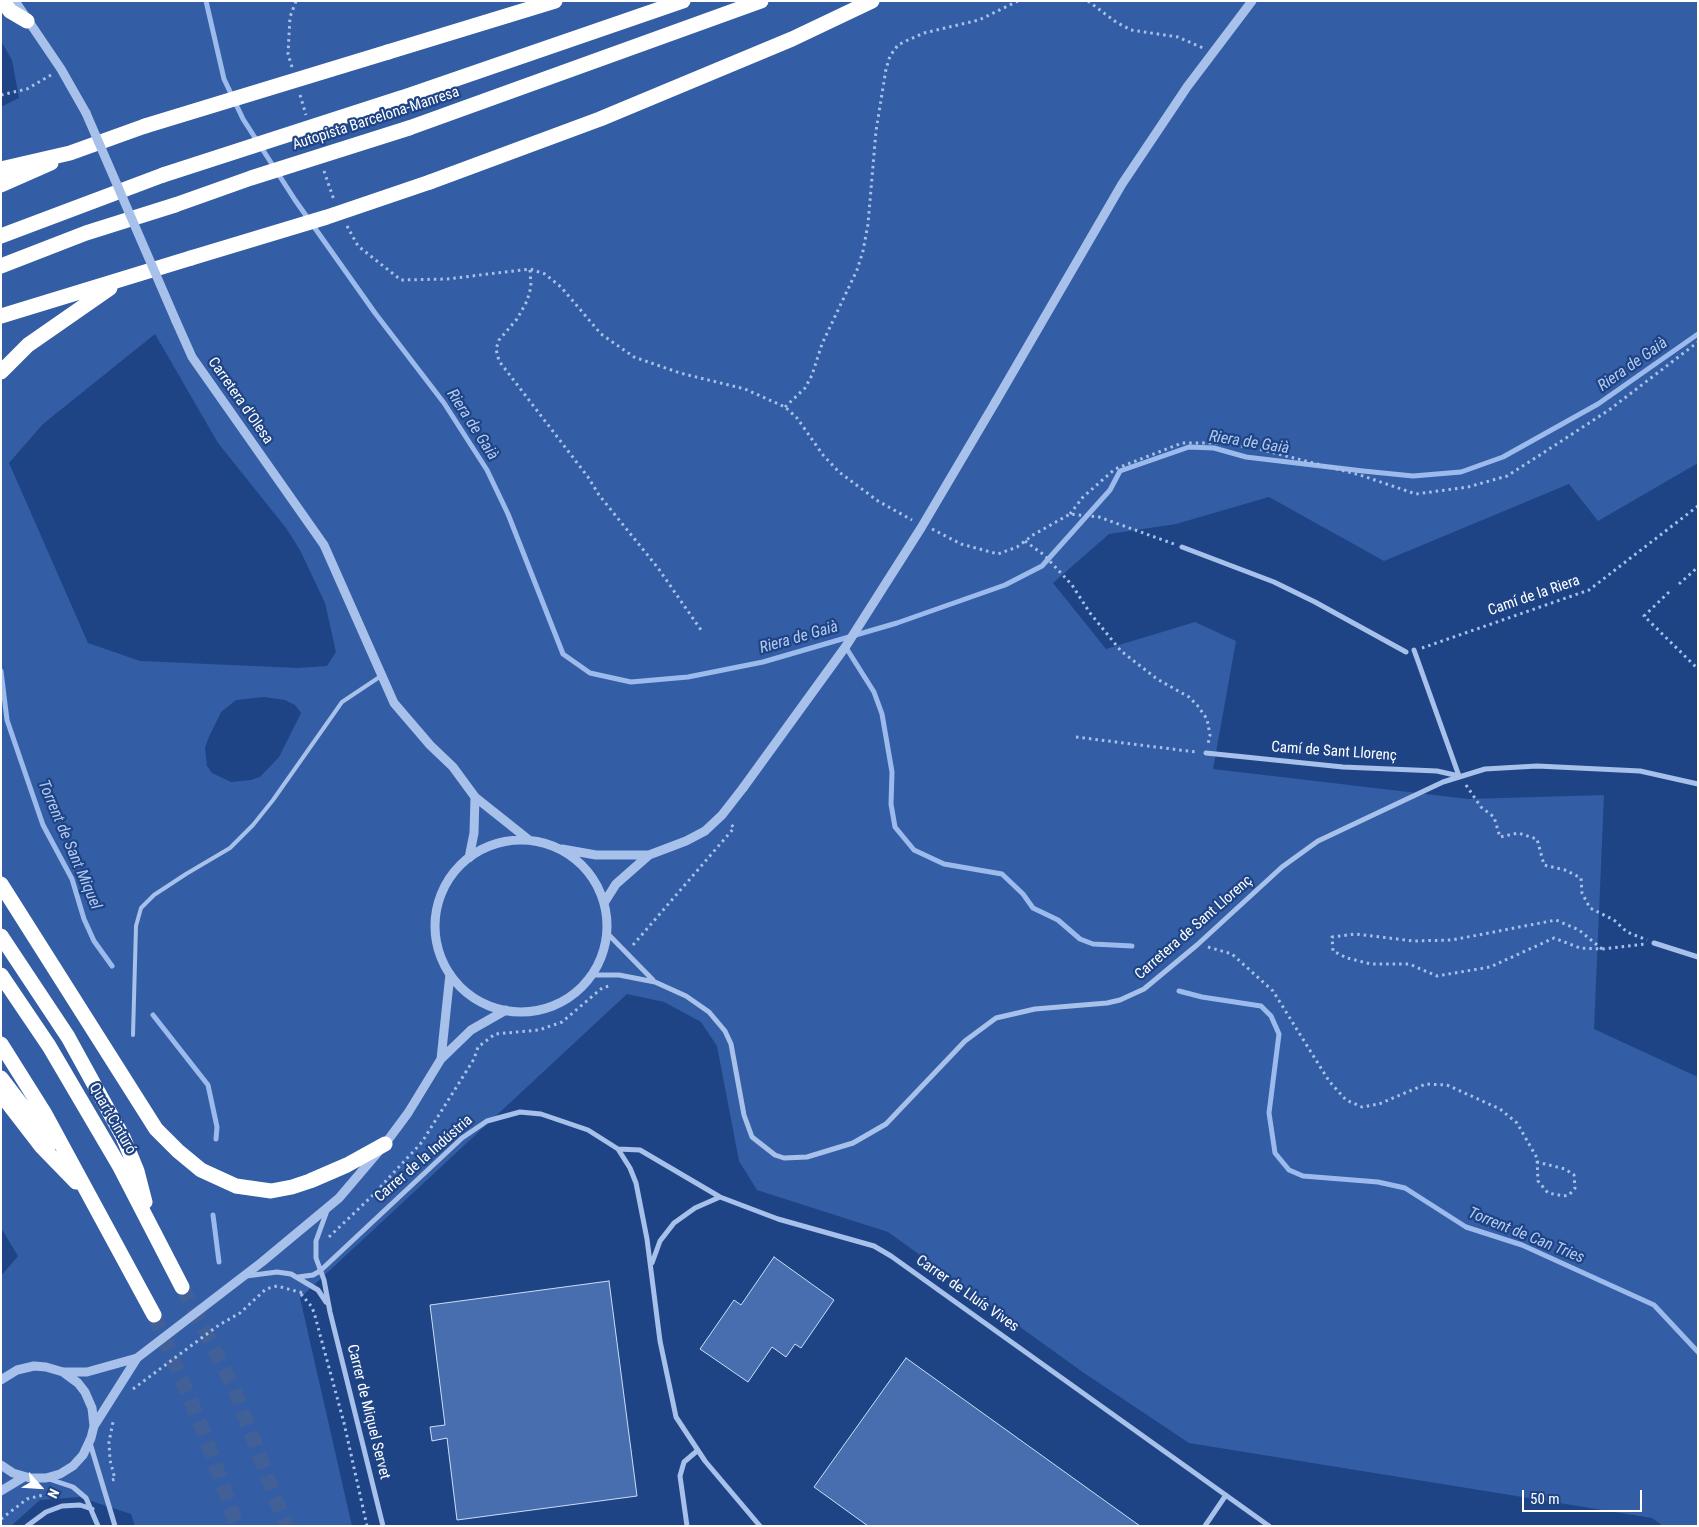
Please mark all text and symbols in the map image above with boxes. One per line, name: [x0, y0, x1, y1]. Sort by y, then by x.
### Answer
street label: Autopista Barcelona-Manresa: [290, 83, 462, 155]
water label: Riera de Gaià: [1594, 334, 1672, 396]
street label: Carretera d'Olesa: [203, 354, 277, 448]
water label: Riera de Gaià: [442, 386, 502, 464]
water label: Riera de Gaià: [1208, 427, 1290, 459]
street label: Camí de la Riera: [1486, 572, 1582, 620]
water label: Riera de Gaià: [758, 618, 840, 658]
street label: Camí de Sant Llorenç: [1271, 739, 1397, 765]
water label: Torrent de Sant Miquel: [33, 777, 105, 913]
street label: Carretera de Sant Llorenç: [1132, 872, 1256, 984]
street label: Quart Cinturó: [84, 1080, 140, 1158]
street label: Carrer de la Indústria: [371, 1112, 477, 1206]
water label: Torrent de Can Tries: [1465, 1204, 1587, 1268]
street label: Carrer de Lluís Vives: [912, 1252, 1022, 1336]
street label: Carrer de Miquel Servet: [343, 1343, 393, 1481]
north arrow: [15, 1462, 65, 1512]
scale bar: [1524, 1480, 1644, 1512]
text: N: [44, 1486, 63, 1501]
text: 50 m: [1530, 1490, 1560, 1508]

